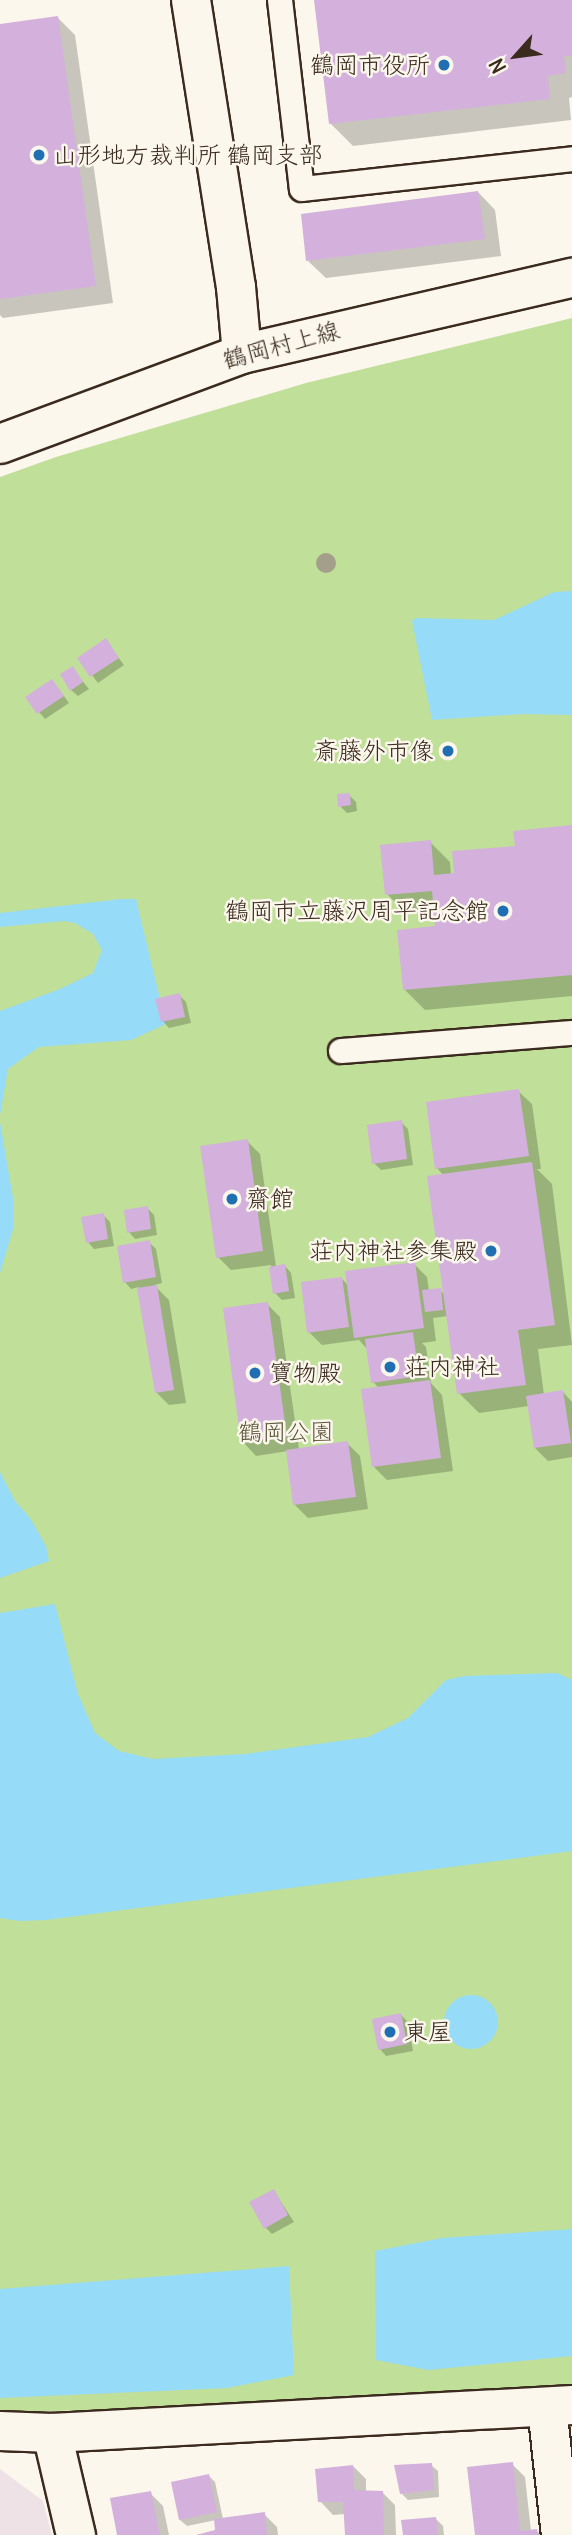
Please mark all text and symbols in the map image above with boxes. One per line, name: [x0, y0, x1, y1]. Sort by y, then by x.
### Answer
north arrow: [481, 21, 551, 91]
place label: 鶴岡市役所: [310, 51, 430, 79]
text: N: [484, 54, 511, 77]
marker: 鶴岡市役所: [436, 57, 452, 73]
place label: 山形地方裁判所 鶴岡支部: [53, 141, 323, 169]
marker: 山形地方裁判所 鶴岡支部: [31, 147, 47, 163]
street label: 鶴岡村上線: [219, 316, 343, 374]
place label: 斎藤外市像: [314, 737, 434, 765]
marker: 斎藤外市像: [440, 743, 456, 759]
place label: 鶴岡市立藤沢周平記念館: [225, 897, 489, 925]
marker: 鶴岡市立藤沢周平記念館: [495, 903, 511, 919]
place label: 齋館: [246, 1185, 294, 1213]
marker: 齋館: [224, 1191, 240, 1207]
place label: 荘内神社参集殿: [309, 1237, 477, 1265]
marker: 荘内神社参集殿: [483, 1243, 499, 1259]
place label: 荘内神社: [404, 1353, 500, 1381]
place label: 寶物殿: [269, 1359, 341, 1387]
marker: 荘内神社: [382, 1359, 398, 1375]
marker: 寶物殿: [247, 1365, 263, 1381]
park label: 鶴岡公園: [238, 1418, 334, 1446]
place label: 東屋: [404, 2018, 452, 2046]
marker: 東屋: [382, 2024, 398, 2040]

